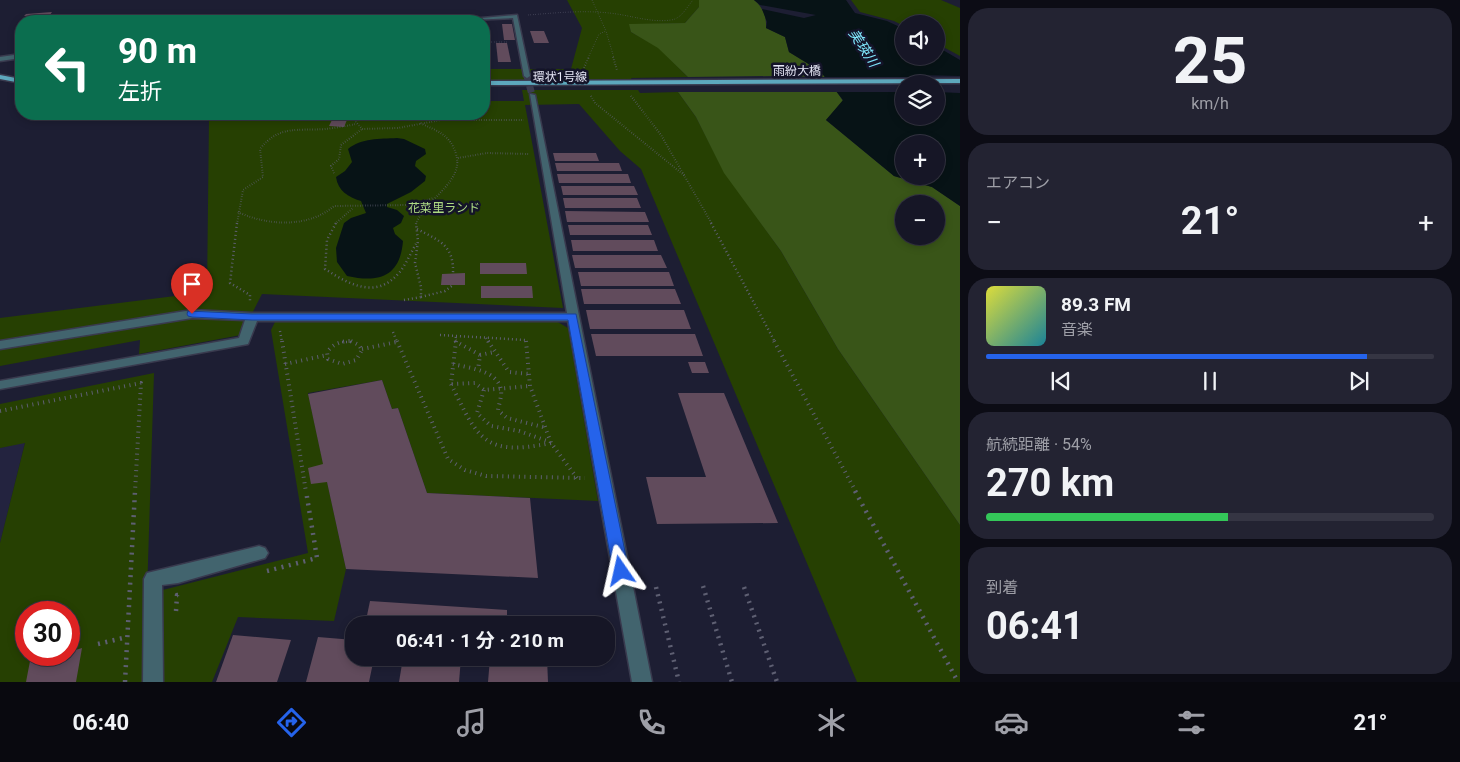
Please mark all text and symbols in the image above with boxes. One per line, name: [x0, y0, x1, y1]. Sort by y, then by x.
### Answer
map controls: [895, 15, 945, 245]
button: sound: [895, 15, 945, 65]
text: 25: [1173, 23, 1247, 99]
water label: 美瑛川: [846, 26, 883, 72]
text: 90 m: [118, 31, 197, 72]
icon: left: [35, 35, 100, 100]
street label: 雨紛大橋: [773, 64, 821, 78]
street label: 環状1号線: [533, 70, 587, 84]
button: layers: [895, 75, 945, 125]
text: 左折: [118, 79, 162, 104]
text: km/h: [1191, 94, 1229, 113]
button: +: [895, 135, 945, 185]
text: エアコン: [986, 173, 1050, 192]
button: −: [895, 195, 945, 245]
text: 21°: [1181, 199, 1239, 243]
park label: 花菜里ランド: [408, 201, 480, 215]
text: −: [986, 206, 1002, 239]
text: +: [1418, 206, 1434, 239]
pin: [171, 263, 213, 314]
icon: arrive: [178, 270, 206, 298]
text: 89.3 FM: [1061, 293, 1131, 316]
text: 音楽: [1061, 320, 1093, 339]
icon: previous: [1047, 367, 1075, 395]
icon: pause: [1196, 367, 1224, 395]
icon: next: [1345, 367, 1373, 395]
text: 航続距離 · 54%: [986, 435, 1092, 454]
text: 270 km: [986, 461, 1114, 505]
position arrow: [594, 544, 646, 596]
text: 到着: [986, 578, 1018, 597]
speed limit sign: 30: [15, 601, 80, 666]
text: 06:41: [986, 604, 1084, 648]
text: 06:41 · 1 分 · 210 m: [396, 629, 564, 652]
icon: directions: [274, 705, 309, 740]
icon: music: [454, 705, 489, 740]
icon: phone: [634, 705, 669, 740]
icon: climate: [814, 705, 849, 740]
icon: car: [994, 705, 1029, 740]
icon: filters: [1174, 705, 1209, 740]
text: 06:40: [72, 710, 129, 735]
text: 21°: [1354, 710, 1387, 735]

